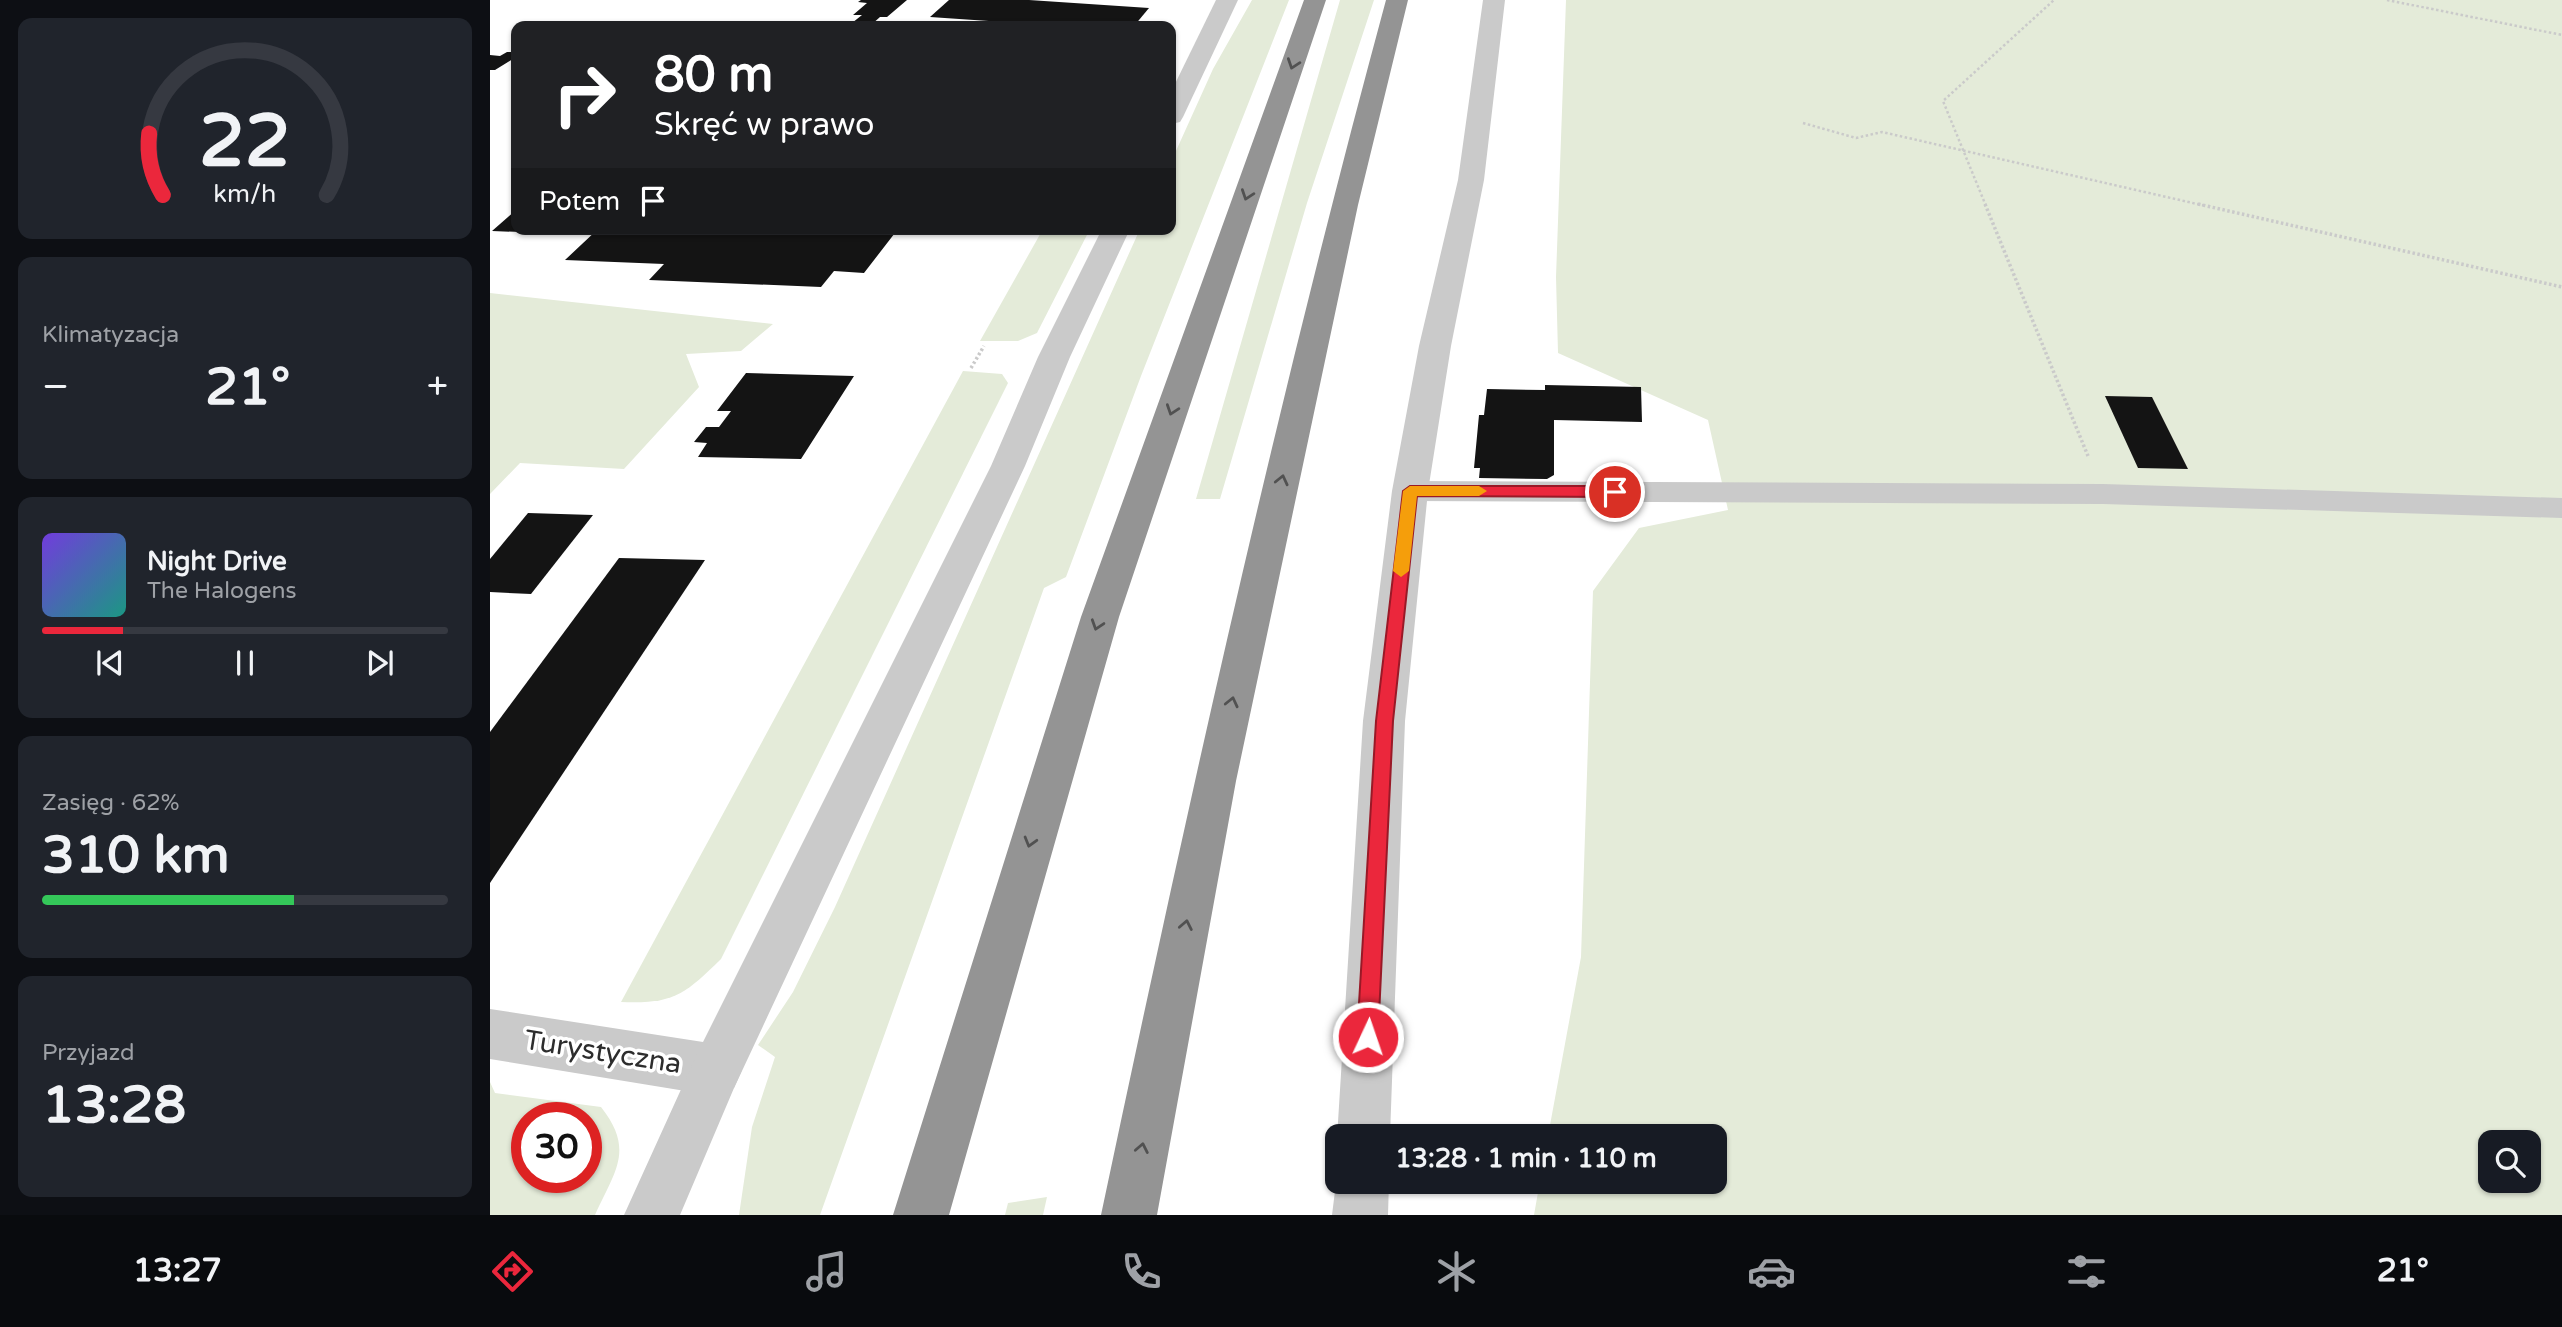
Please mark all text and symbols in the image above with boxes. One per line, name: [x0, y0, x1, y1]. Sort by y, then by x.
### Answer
text: 80 m: [654, 46, 773, 105]
icon: right: [539, 49, 630, 140]
one-way arrow: [1287, 58, 1301, 70]
text: 22: [199, 98, 291, 186]
text: Skręć w prawo: [654, 106, 875, 144]
text: km/h: [214, 179, 276, 209]
icon: arrive: [634, 182, 672, 220]
text: Potem: [539, 186, 620, 217]
one-way arrow: [1241, 189, 1255, 201]
text: Klimatyzacja: [42, 321, 179, 349]
text: 21°: [205, 356, 290, 419]
text: −: [42, 364, 69, 410]
text: +: [427, 364, 448, 410]
one-way arrow: [1166, 404, 1180, 416]
pin: [1585, 462, 1645, 522]
icon: arrive: [1596, 473, 1634, 511]
one-way arrow: [1274, 474, 1289, 486]
text: Night Drive: [147, 546, 287, 577]
text: The Halogens: [147, 577, 296, 605]
one-way arrow: [1091, 618, 1105, 631]
icon: previous: [91, 644, 129, 682]
icon: pause: [226, 644, 264, 682]
icon: next: [361, 644, 399, 682]
one-way arrow: [1224, 696, 1238, 708]
text: Zasięg · 62%: [42, 789, 179, 817]
text: 310 km: [42, 824, 230, 887]
one-way arrow: [1024, 836, 1039, 848]
one-way arrow: [1178, 919, 1193, 931]
position arrow: [1331, 1000, 1405, 1074]
street label: Turystyczna: [522, 1023, 684, 1081]
text: Przyjazd: [42, 1039, 135, 1067]
text: 13:28: [42, 1074, 186, 1137]
speed limit sign: 30: [511, 1102, 602, 1193]
map controls: [2478, 1130, 2541, 1193]
button: search: [2478, 1130, 2541, 1193]
one-way arrow: [1134, 1142, 1149, 1154]
text: 13:28 · 1 min · 110 m: [1395, 1143, 1657, 1174]
icon: directions: [488, 1247, 537, 1296]
icon: music: [802, 1247, 851, 1296]
icon: phone: [1117, 1247, 1166, 1296]
icon: climate: [1432, 1247, 1481, 1296]
icon: car: [1747, 1247, 1796, 1296]
icon: filters: [2062, 1247, 2111, 1296]
text: 13:27: [133, 1252, 222, 1290]
text: 21°: [2377, 1252, 2429, 1290]

